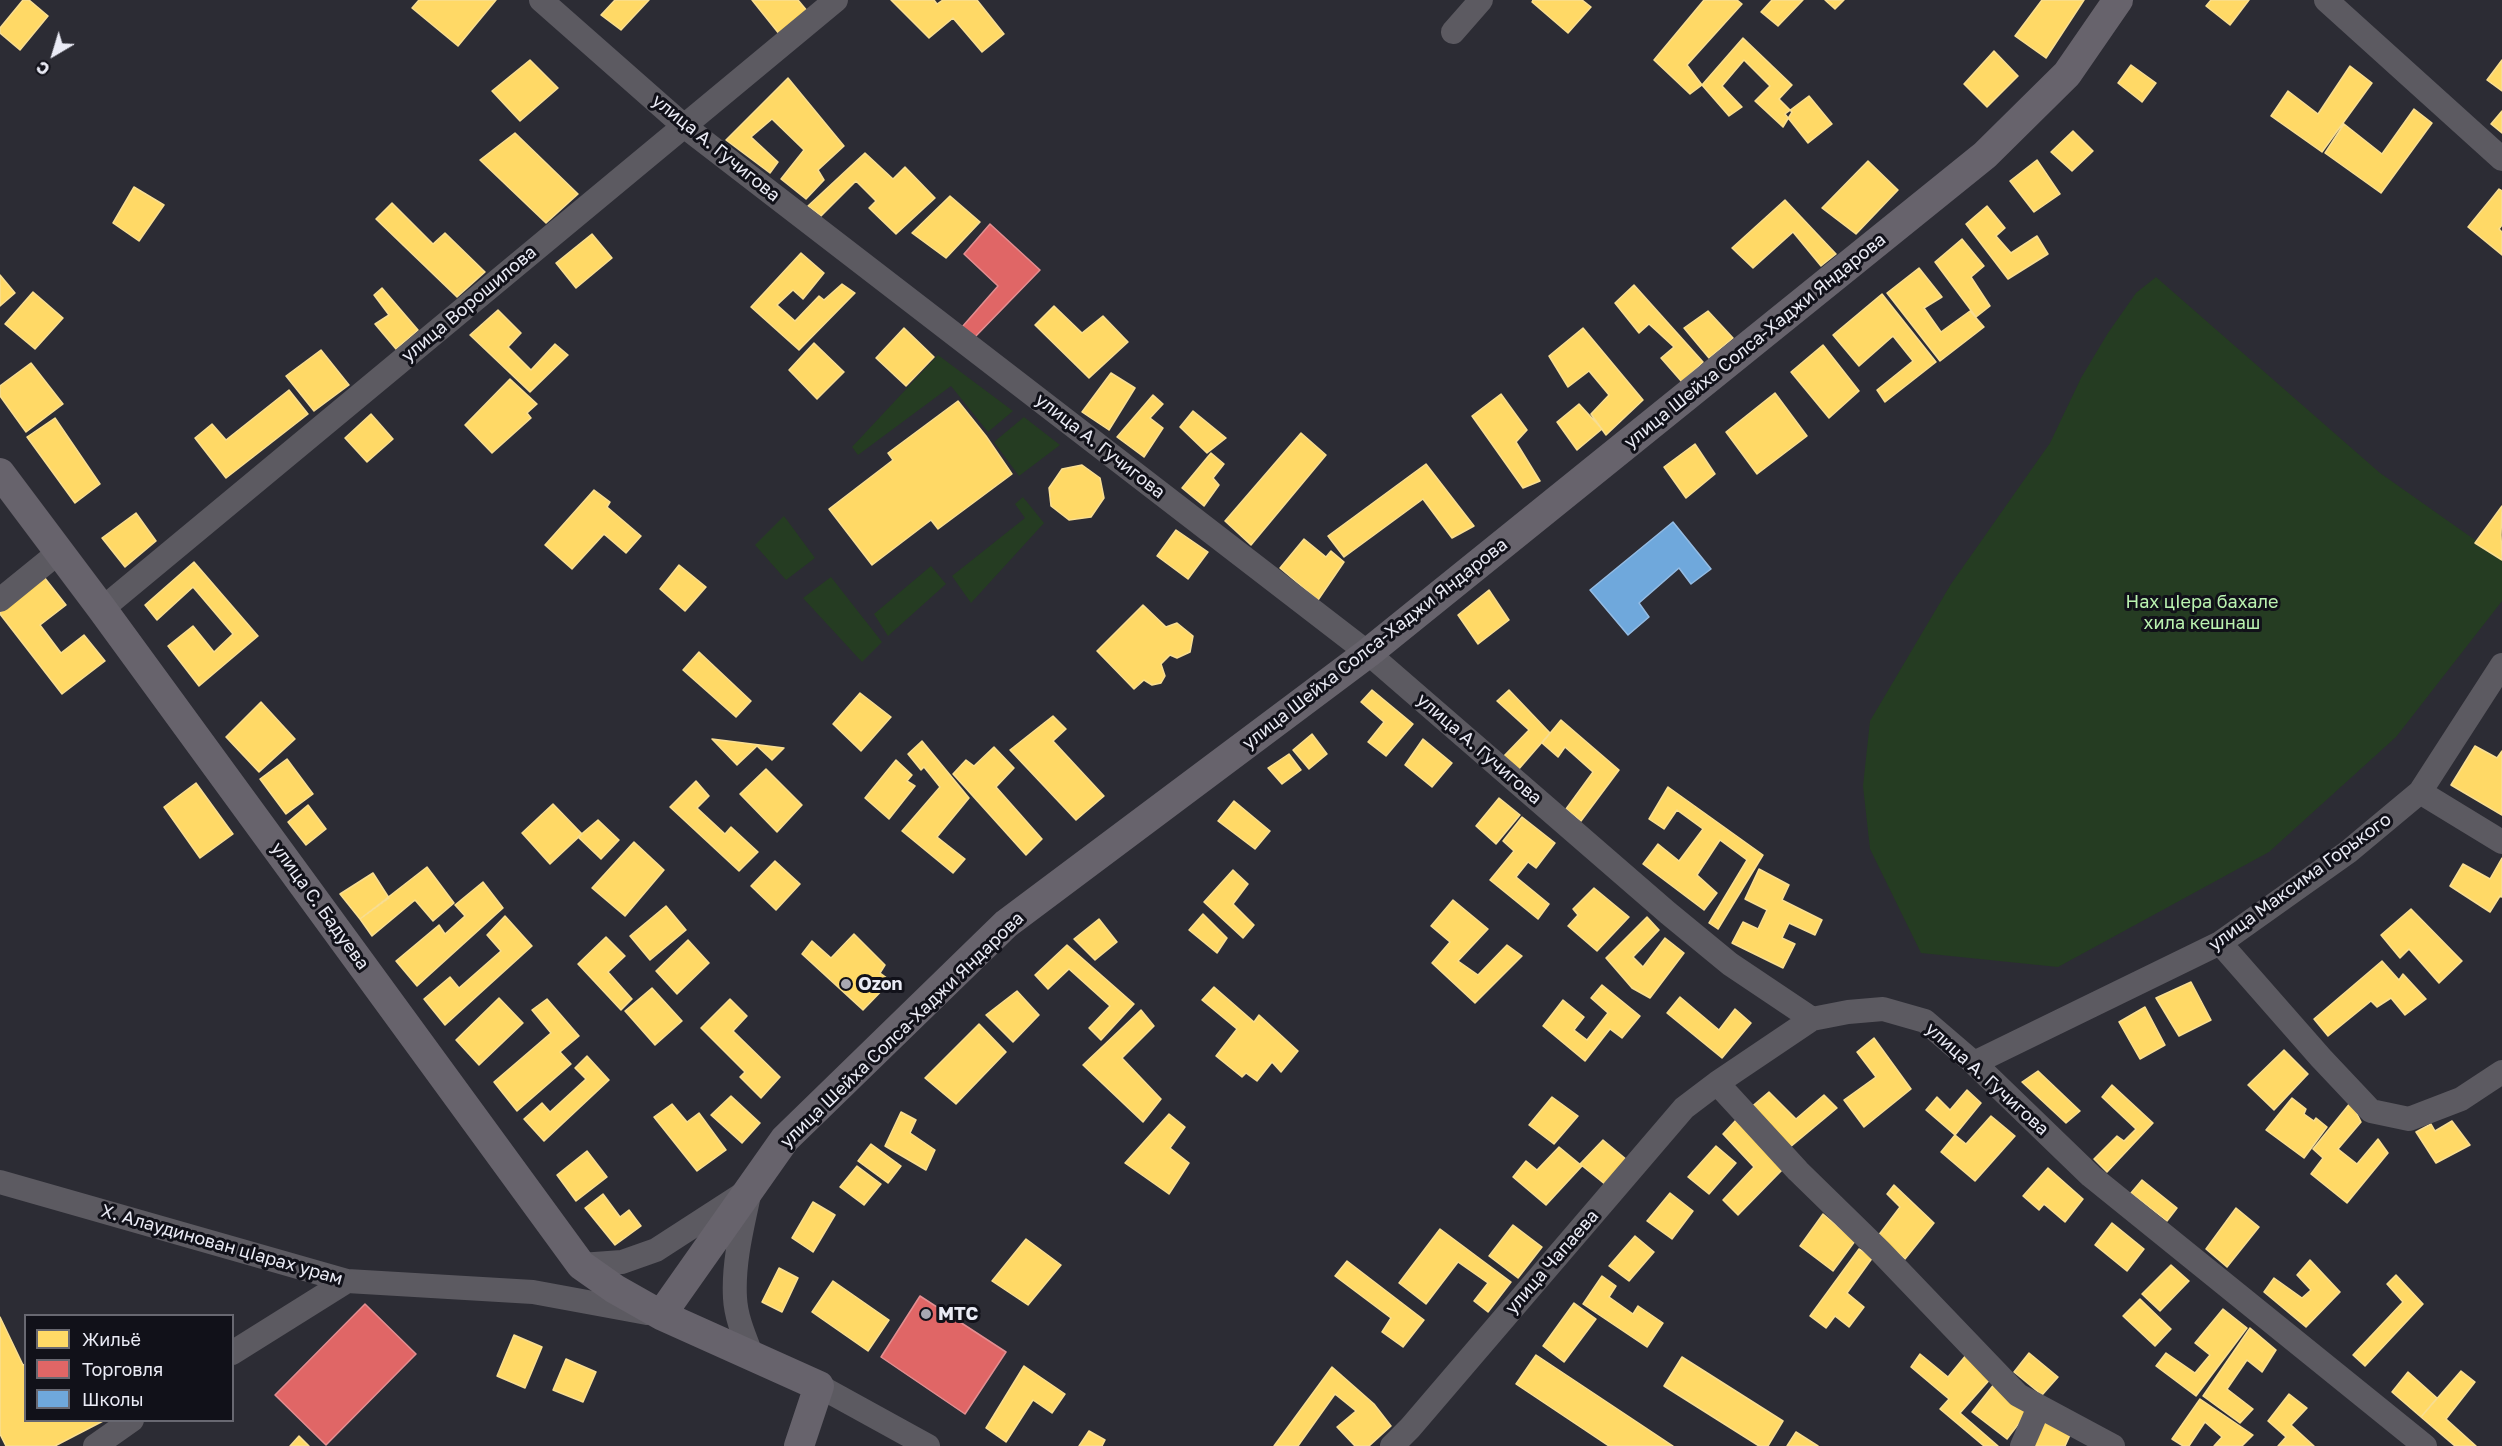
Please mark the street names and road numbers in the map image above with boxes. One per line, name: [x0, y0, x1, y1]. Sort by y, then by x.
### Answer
street label: улица А. Гучигова: [648, 90, 784, 206]
street label: улица Шейха Солса-Хаджи Яндарова: [1620, 229, 1890, 453]
street label: улица Ворошилова: [397, 241, 541, 367]
street label: улица А. Гучигова: [1031, 389, 1169, 503]
street label: улица Шейха Солса-Хаджи Яндарова: [1238, 534, 1512, 754]
street label: улица А. Гучигова: [1412, 689, 1546, 809]
street label: улица Максима Горького: [2204, 808, 2396, 956]
street label: улица С. Бадуева: [266, 838, 374, 974]
street label: улица Шейха Солса-Хаджи Яндарова: [776, 908, 1028, 1152]
street label: улица А. Гучигова: [1921, 1018, 2053, 1140]
street label: Х. Алаудинован цIарах урам: [99, 1200, 345, 1290]
street label: улица Чапаева: [1501, 1205, 1603, 1319]

